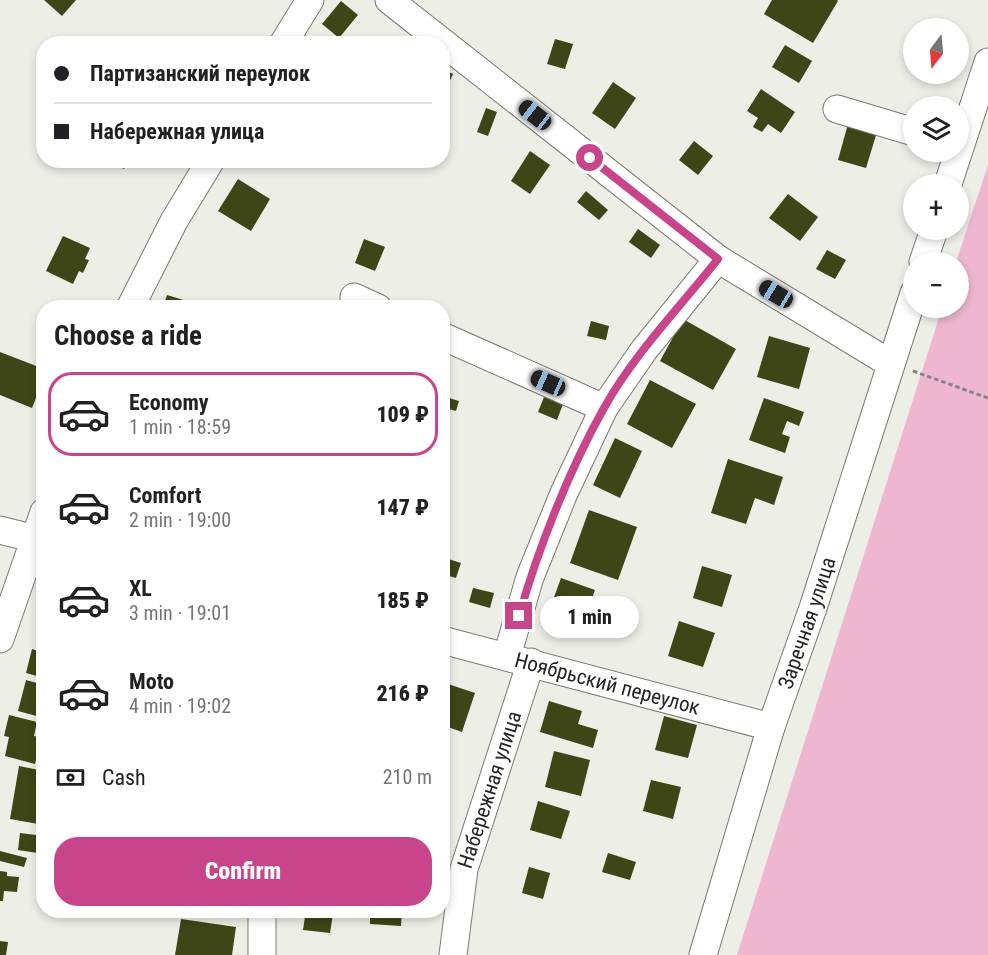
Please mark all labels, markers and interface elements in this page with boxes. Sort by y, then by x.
north arrow [903,18,969,84]
map controls [903,18,969,318]
text: Партизанский переулок [90,61,310,86]
button: layers [903,96,969,162]
car [515,97,555,133]
text: Набережная улица [90,119,264,144]
route start [576,144,603,171]
button: + [903,174,969,240]
button: − [903,252,969,318]
car [756,277,796,311]
text: Choose a ride [54,320,202,352]
car [528,367,568,399]
icon: car [57,387,111,441]
text: Economy [129,390,209,415]
text: 109 ₽ [376,402,429,427]
text: 1 min · 18:59 [129,415,231,439]
icon: car [57,480,111,534]
text: Comfort [129,483,202,508]
text: 147 ₽ [376,495,429,520]
text: 2 min · 19:00 [129,508,231,532]
street label: Заречная улица [773,554,841,692]
icon: car [57,573,111,627]
text: XL [129,576,152,601]
text: 185 ₽ [376,588,429,613]
callout: 1 min [540,595,639,637]
text: 3 min · 19:01 [129,601,231,625]
route end [505,602,532,629]
text: 1 min [567,605,612,629]
street label: Ноябрьский переулок [512,648,702,720]
icon: car [57,666,111,720]
text: Moto [129,669,174,694]
text: 216 ₽ [376,681,429,706]
text: 4 min · 19:02 [129,694,231,718]
street label: Набережная улица [453,708,526,871]
icon: cash [54,761,87,794]
text: Cash [102,765,146,790]
text: 210 m [383,765,432,789]
button: Confirm [54,837,432,906]

